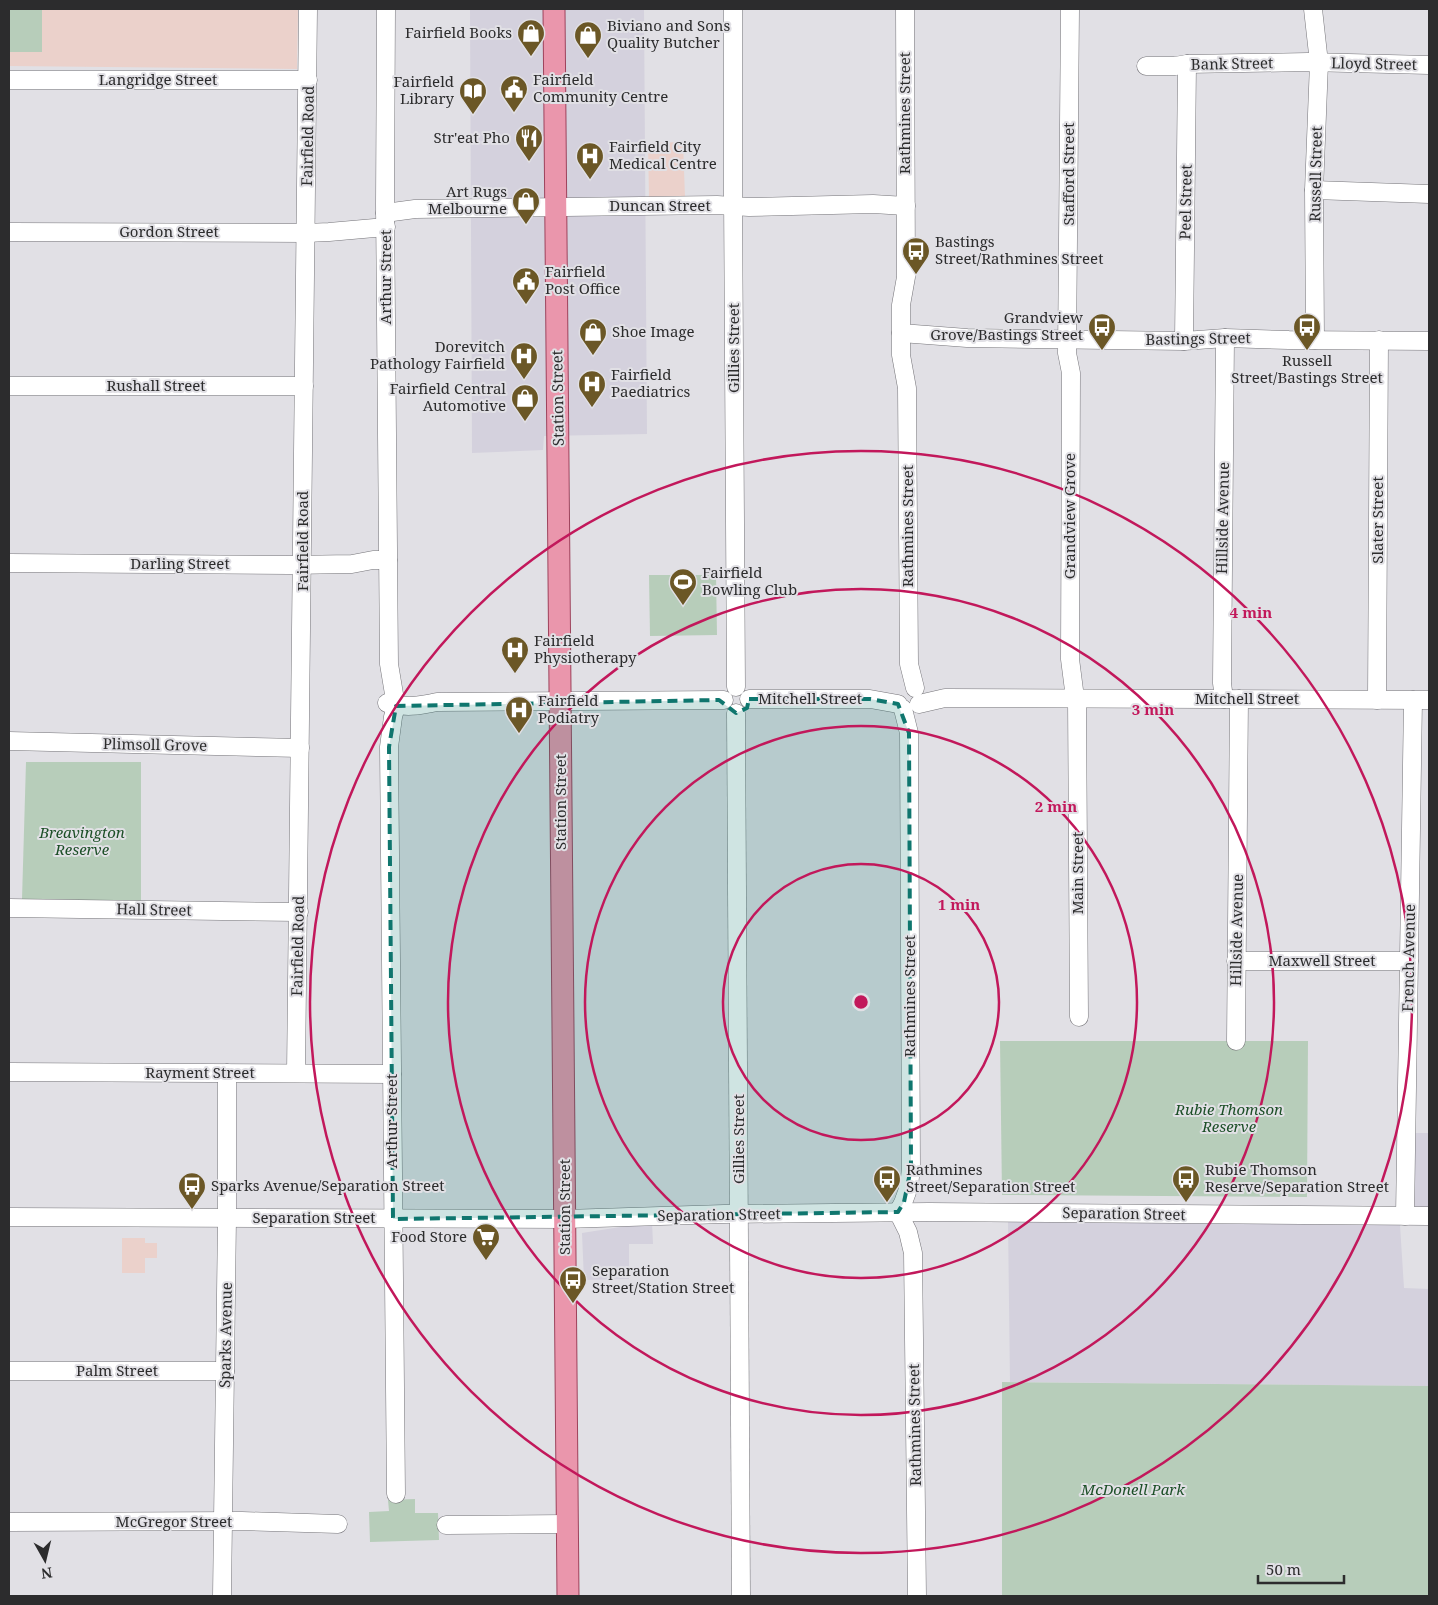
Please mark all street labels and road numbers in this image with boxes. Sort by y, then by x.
street label: Rathmines Street [894,52,914,174]
street label: Bank Street [1191,52,1273,74]
street label: Lloyd Street [1331,52,1417,74]
street label: Langridge Street [99,69,217,89]
street label: Fairfield Road [296,86,318,186]
street label: Stafford Street [1058,122,1078,226]
street label: Russell Street [1304,126,1326,222]
street label: Peel Street [1174,164,1196,240]
street label: Duncan Street [609,195,711,215]
street label: Gordon Street [119,221,219,241]
street label: Arthur Street [375,230,395,324]
street label: Gillies Street [723,303,743,393]
street label: Bastings Street [1145,327,1251,349]
street label: Station Street [546,350,568,446]
street label: Rushall Street [106,375,206,395]
street label: Grandview Grove [1059,453,1079,579]
street label: Hillside Avenue [1211,462,1233,574]
street label: Rathmines Street [897,465,917,587]
street label: Slater Street [1367,476,1387,564]
street label: Fairfield Road [292,491,312,591]
street label: Darling Street [130,553,230,573]
street label: Mitchell Street [758,688,862,708]
street label: Mitchell Street [1195,688,1299,708]
street label: Plimsoll Grove [103,733,207,755]
street label: Station Street [550,754,570,850]
street label: Main Street [1067,832,1087,914]
street label: Hillside Avenue [1225,874,1247,986]
street label: Fairfield Road [286,896,308,996]
street label: Hall Street [116,898,192,920]
street label: French Avenue [1397,904,1419,1012]
street label: Rathmines Street [899,935,919,1057]
street label: Maxwell Street [1268,950,1376,970]
street label: Rayment Street [145,1062,255,1082]
street label: Arthur Street [381,1074,401,1168]
street label: Gillies Street [728,1094,748,1184]
street label: Station Street [554,1159,574,1255]
street label: Separation Street [1062,1202,1186,1224]
street label: Separation Street [657,1203,781,1225]
street label: Separation Street [252,1207,376,1227]
street label: Sparks Avenue [214,1282,236,1388]
street label: Palm Street [76,1360,158,1380]
street label: Rathmines Street [903,1364,925,1486]
street label: McGregor Street [116,1511,232,1531]

